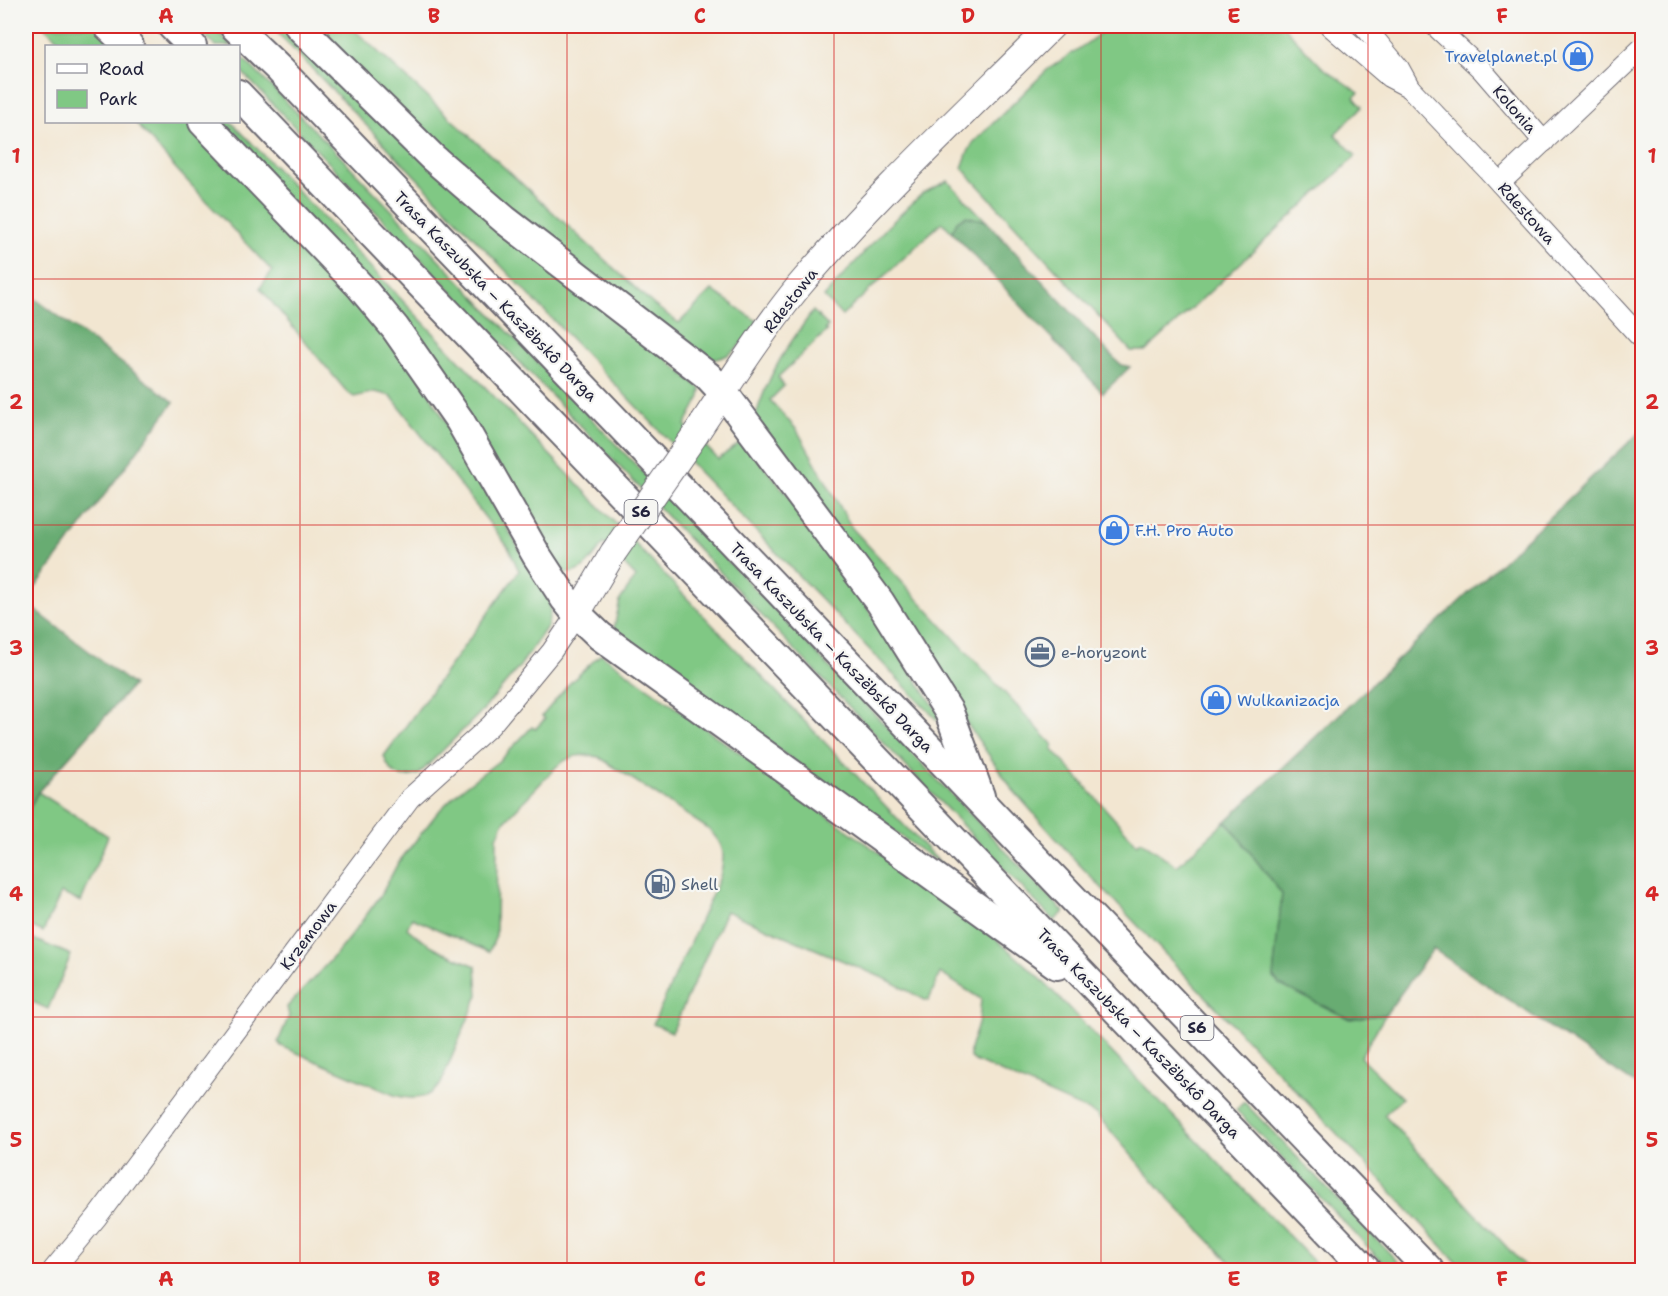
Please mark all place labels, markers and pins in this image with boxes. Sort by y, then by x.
shop icon: Travelplanet.pl [1562,40,1594,72]
place label: Travelplanet.pl [1445,46,1557,67]
shop icon: F.H. Pro Auto [1098,514,1130,546]
place label: F.H. Pro Auto [1135,520,1234,541]
office icon: e-horyzont [1024,636,1056,668]
place label: e-horyzont [1061,642,1147,663]
shop icon: Wulkanizacja [1200,684,1232,716]
place label: Wulkanizacja [1237,690,1340,711]
fuel station icon: Shell [644,868,676,900]
place label: Shell [681,874,718,895]

